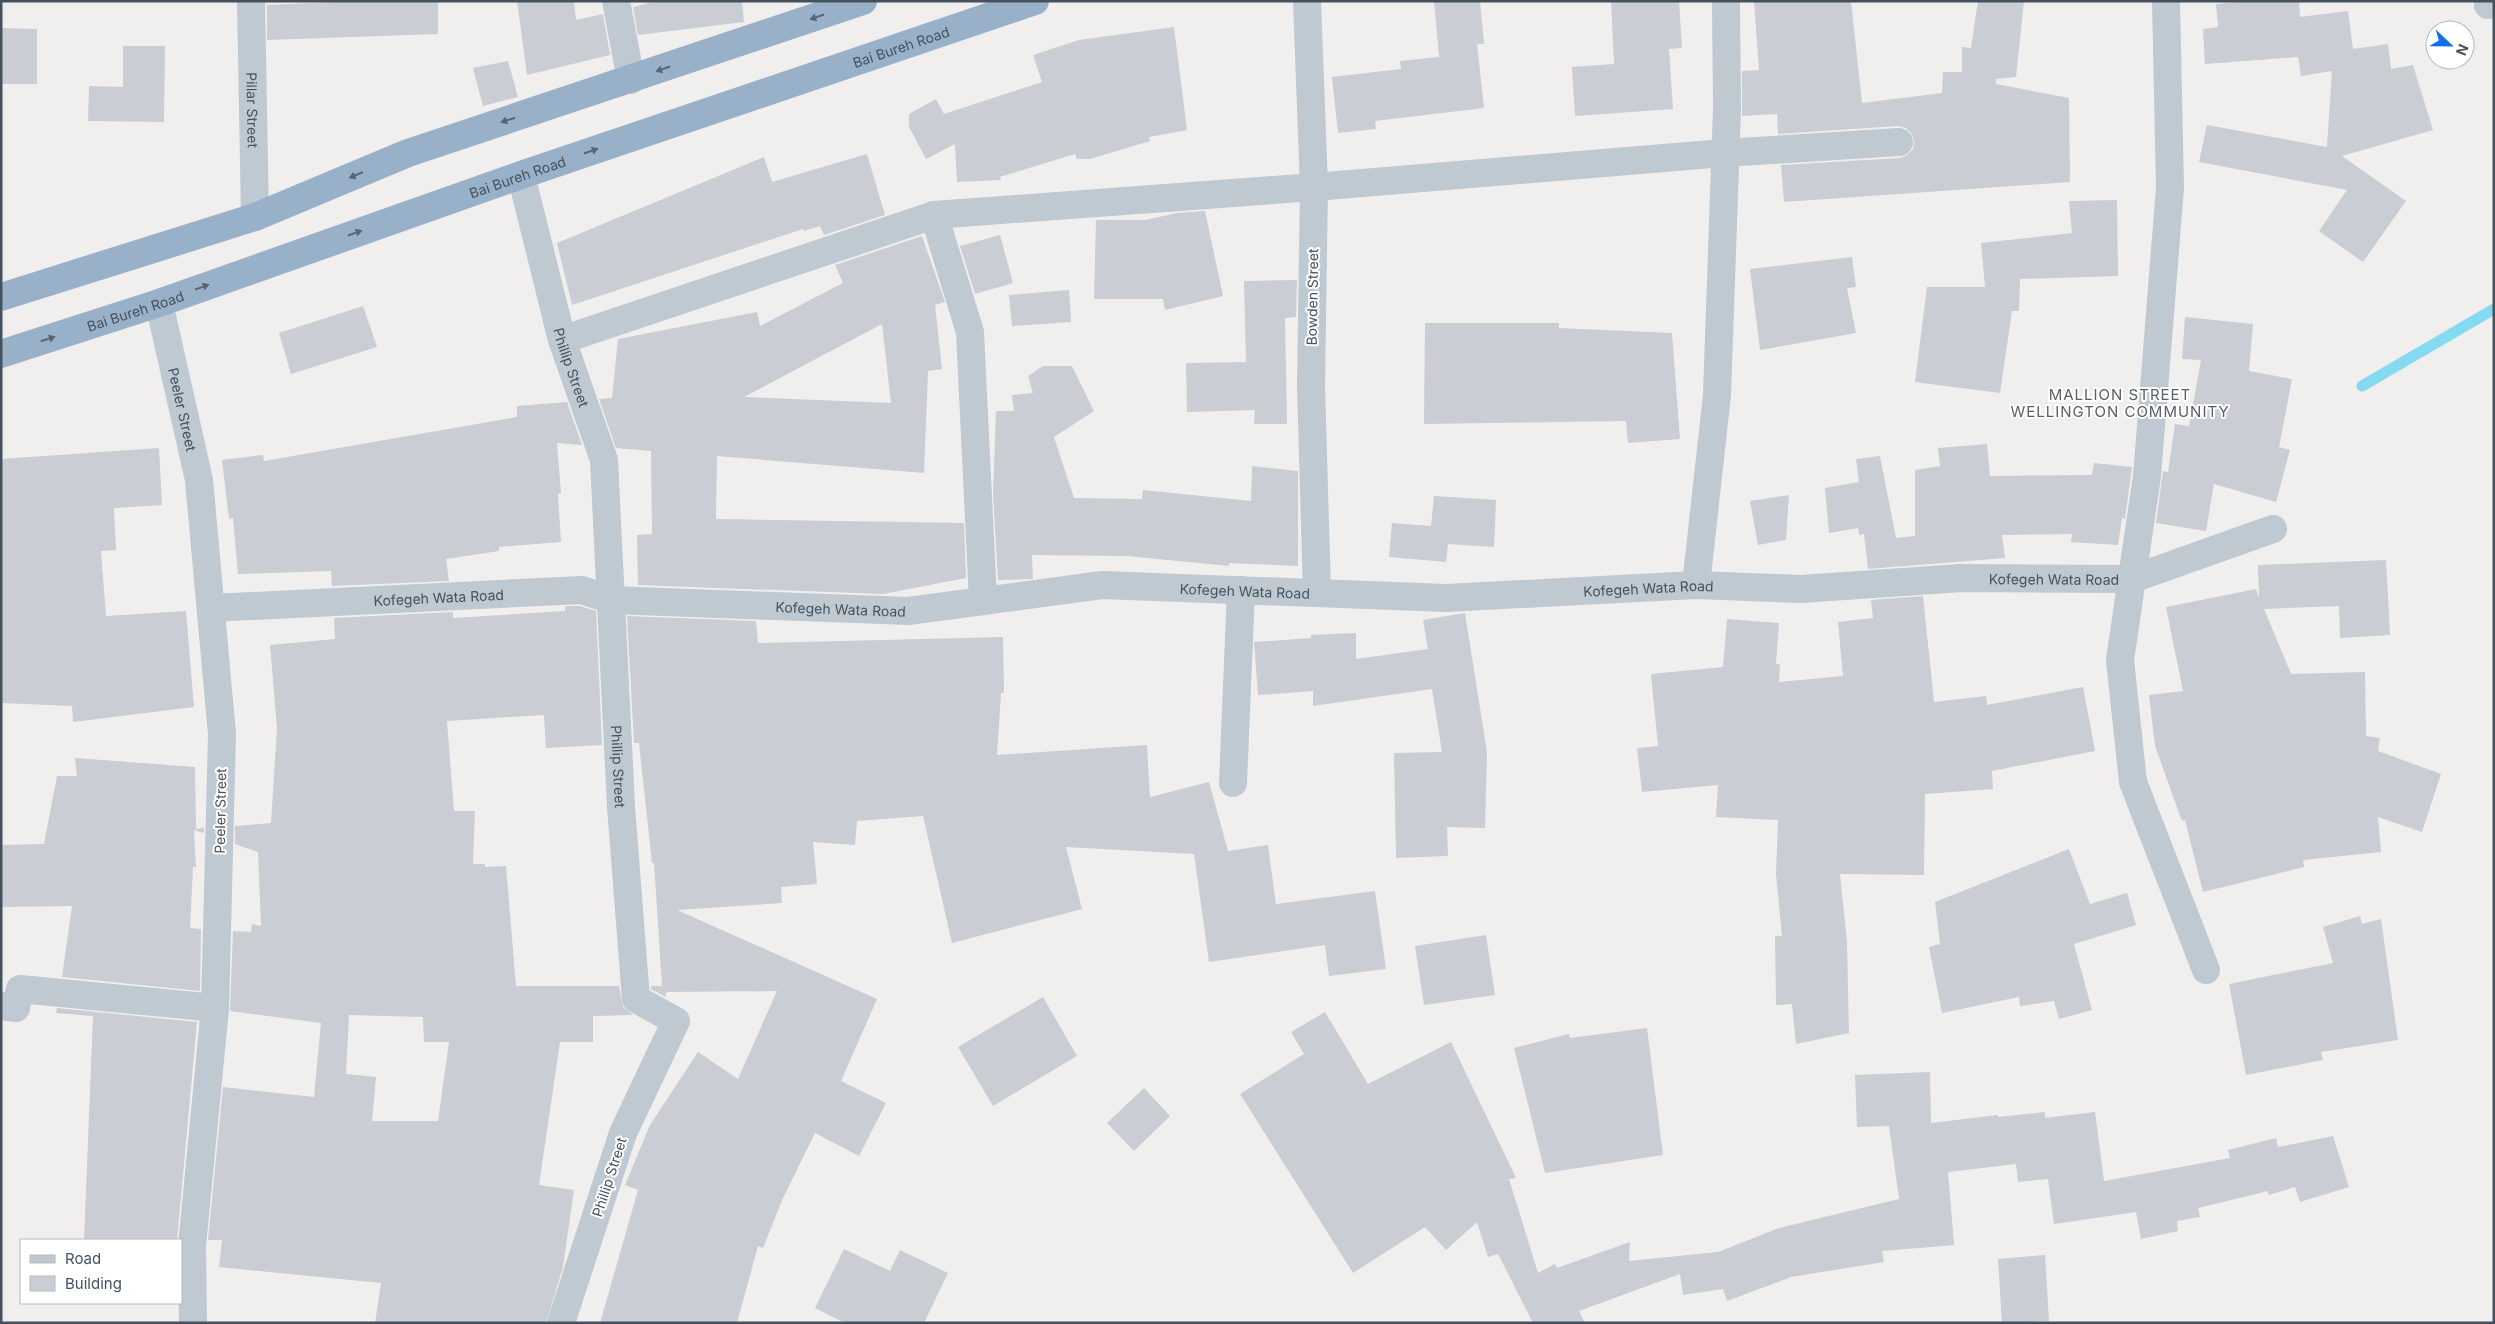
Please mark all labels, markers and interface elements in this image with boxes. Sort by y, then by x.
one-way arrow [809,14,824,21]
north arrow [2425,20,2475,70]
street label: Bai Bureh Road [850,22,951,71]
text: N [2453,42,2472,58]
one-way arrow [655,66,670,73]
street label: Pillar Street [244,72,262,148]
one-way arrow [501,117,516,125]
one-way arrow [584,147,599,155]
street label: Bai Bureh Road [467,152,568,201]
one-way arrow [349,172,363,180]
one-way arrow [348,229,363,237]
street label: Bowden Street [1303,248,1321,346]
one-way arrow [195,283,210,291]
street label: Bai Bureh Road [84,286,186,334]
street label: Phillip Street [551,326,593,410]
one-way arrow [40,334,55,342]
street label: Peeler Street [165,366,201,453]
district label: MALLION STREET WELLINGTON COMMUNITY [2010,385,2230,421]
street label: Kofegeh Wata Road [1989,570,2119,587]
street label: Kofegeh Wata Road [1583,576,1714,599]
street label: Kofegeh Wata Road [1179,579,1310,601]
street label: Kofegeh Wata Road [373,585,504,609]
street label: Kofegeh Wata Road [775,598,906,619]
street label: Phillip Street [608,725,630,809]
street label: Peeler Street [211,768,229,854]
street label: Phillip Street [588,1135,630,1219]
legend [20,1239,182,1304]
text: Road [65,1249,101,1268]
text: Building [65,1274,122,1293]

